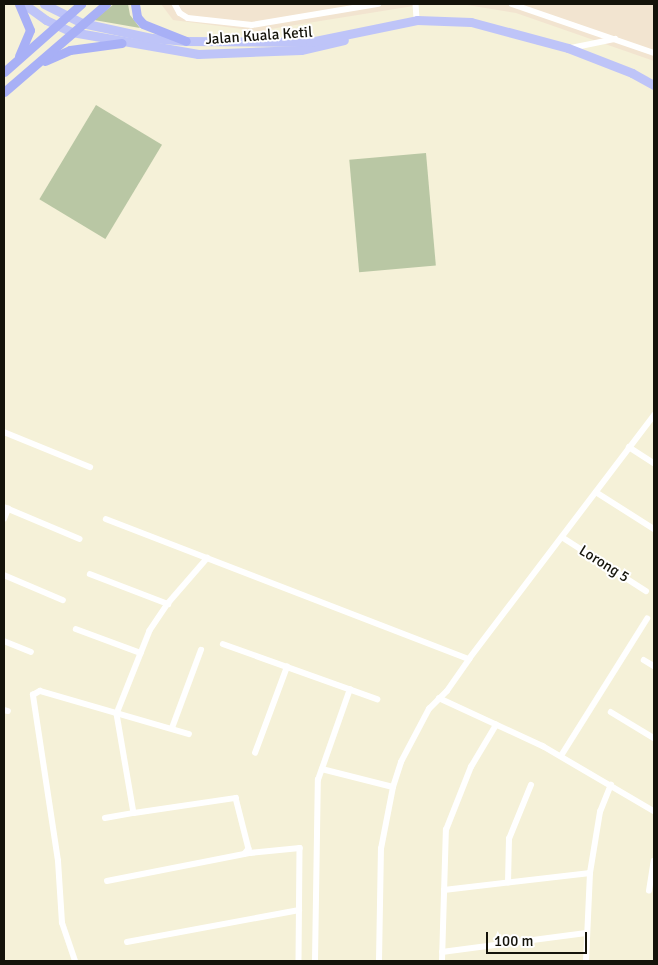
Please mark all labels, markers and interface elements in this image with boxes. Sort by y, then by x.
street label: Jalan Kuala Ketil [205,23,313,49]
street label: Lorong 5 [576,542,632,586]
scale bar [488,922,589,954]
text: 100 m [494,932,534,950]

